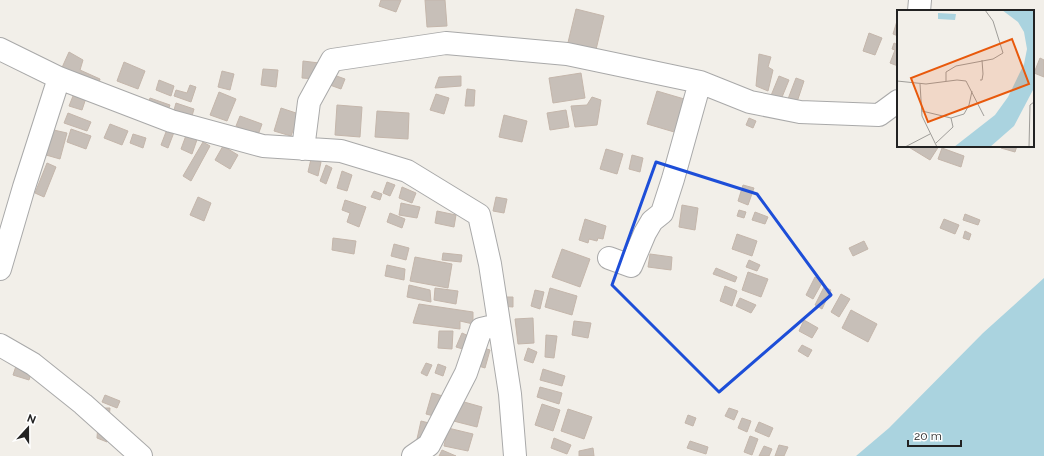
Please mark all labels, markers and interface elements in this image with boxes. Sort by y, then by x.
inset map [897,10,1034,147]
north arrow [8,408,48,448]
text: N [25,412,38,427]
scale bar [908,422,961,448]
text: 20 m [914,429,942,443]

